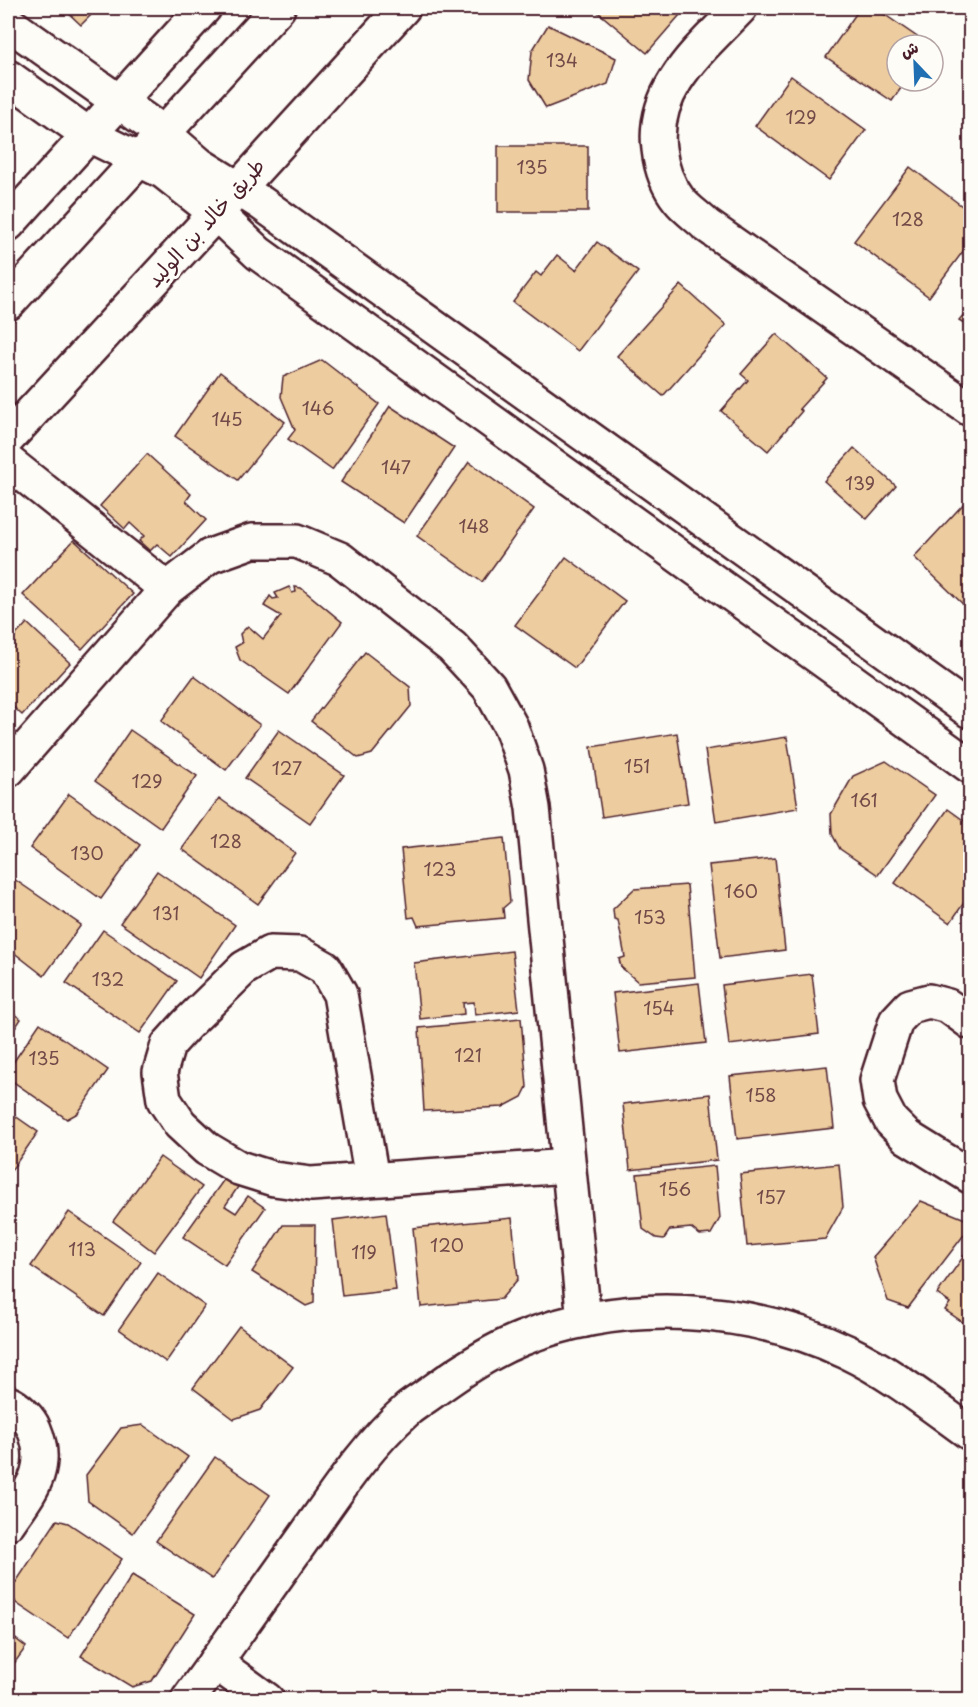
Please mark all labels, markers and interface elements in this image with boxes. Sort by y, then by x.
north arrow [885,33,945,93]
text: ش [896,34,922,63]
house number: 134 [546,46,578,73]
house number: 129 [785,103,817,130]
street label: طريق خالد بن الوليد [138,150,271,293]
house number: 135 [516,153,548,180]
house number: 128 [892,205,924,232]
house number: 146 [302,394,334,421]
house number: 145 [211,405,243,432]
house number: 147 [381,453,411,480]
house number: 139 [845,469,875,496]
house number: 148 [458,512,490,539]
house number: 151 [624,752,650,779]
house number: 127 [272,754,302,781]
house number: 129 [131,767,163,794]
house number: 161 [851,786,877,813]
house number: 128 [210,827,242,854]
house number: 130 [70,839,104,866]
house number: 123 [424,855,456,882]
house number: 160 [724,877,758,904]
house number: 131 [153,899,179,926]
house number: 153 [634,903,666,930]
house number: 132 [92,965,124,992]
house number: 154 [643,994,675,1021]
house number: 121 [454,1041,482,1068]
house number: 135 [28,1044,60,1071]
house number: 158 [746,1081,776,1108]
house number: 156 [659,1175,691,1202]
house number: 157 [756,1183,786,1210]
house number: 120 [430,1231,464,1258]
house number: 113 [68,1235,96,1262]
house number: 119 [351,1238,377,1265]

